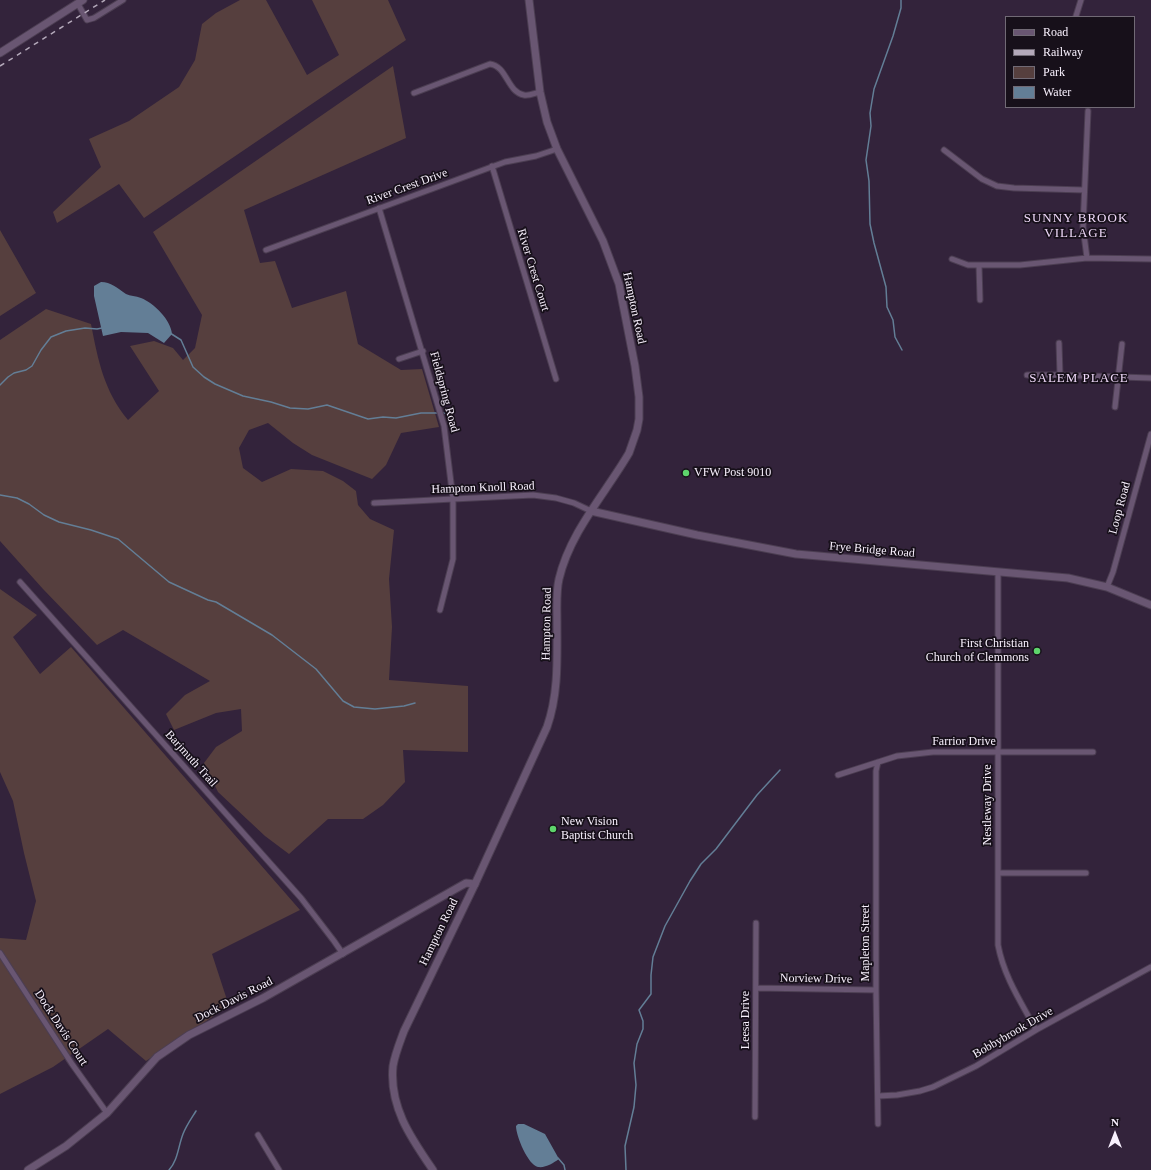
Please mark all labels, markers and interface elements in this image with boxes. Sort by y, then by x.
legend [1005,16,1135,108]
text: Road [1043,25,1068,39]
text: Railway [1043,45,1083,59]
text: Park [1043,65,1065,79]
text: Water [1043,85,1071,99]
street label: River Crest Drive [364,166,450,208]
district label: SUNNY BROOK VILLAGE [1024,211,1128,242]
street label: River Crest Court [514,227,552,313]
street label: Hampton Road [619,271,649,345]
street label: Fieldspring Road [426,350,462,434]
district label: SALEM PLACE [1029,371,1129,387]
place label: VFW Post 9010 [694,466,771,480]
marker: VFW Post 9010 [681,468,691,478]
street label: Hampton Knoll Road [431,479,535,497]
street label: Loop Road [1106,480,1134,536]
street label: Frye Bridge Road [829,539,915,561]
street label: Hampton Road [539,587,555,661]
place label: First Christian Church of Clemmons [926,637,1029,665]
marker: First Christian Church of Clemmons [1032,646,1042,656]
street label: Barjmuth Trail [162,728,220,790]
street label: Farrior Drive [932,735,996,749]
street label: Nestleway Drive [981,765,995,845]
place label: New Vision Baptist Church [561,815,633,843]
marker: New Vision Baptist Church [548,824,558,834]
street label: Hampton Road [417,896,461,968]
street label: Mapleton Street [859,905,873,981]
street label: Norview Drive [780,971,852,987]
street label: Dock Davis Road [193,974,275,1026]
street label: Dock Davis Court [31,987,91,1069]
street label: Leesa Drive [739,991,753,1049]
street label: Bobbybrook Drive [970,1004,1056,1062]
north arrow [1095,1114,1135,1154]
text: N [1111,1116,1119,1128]

